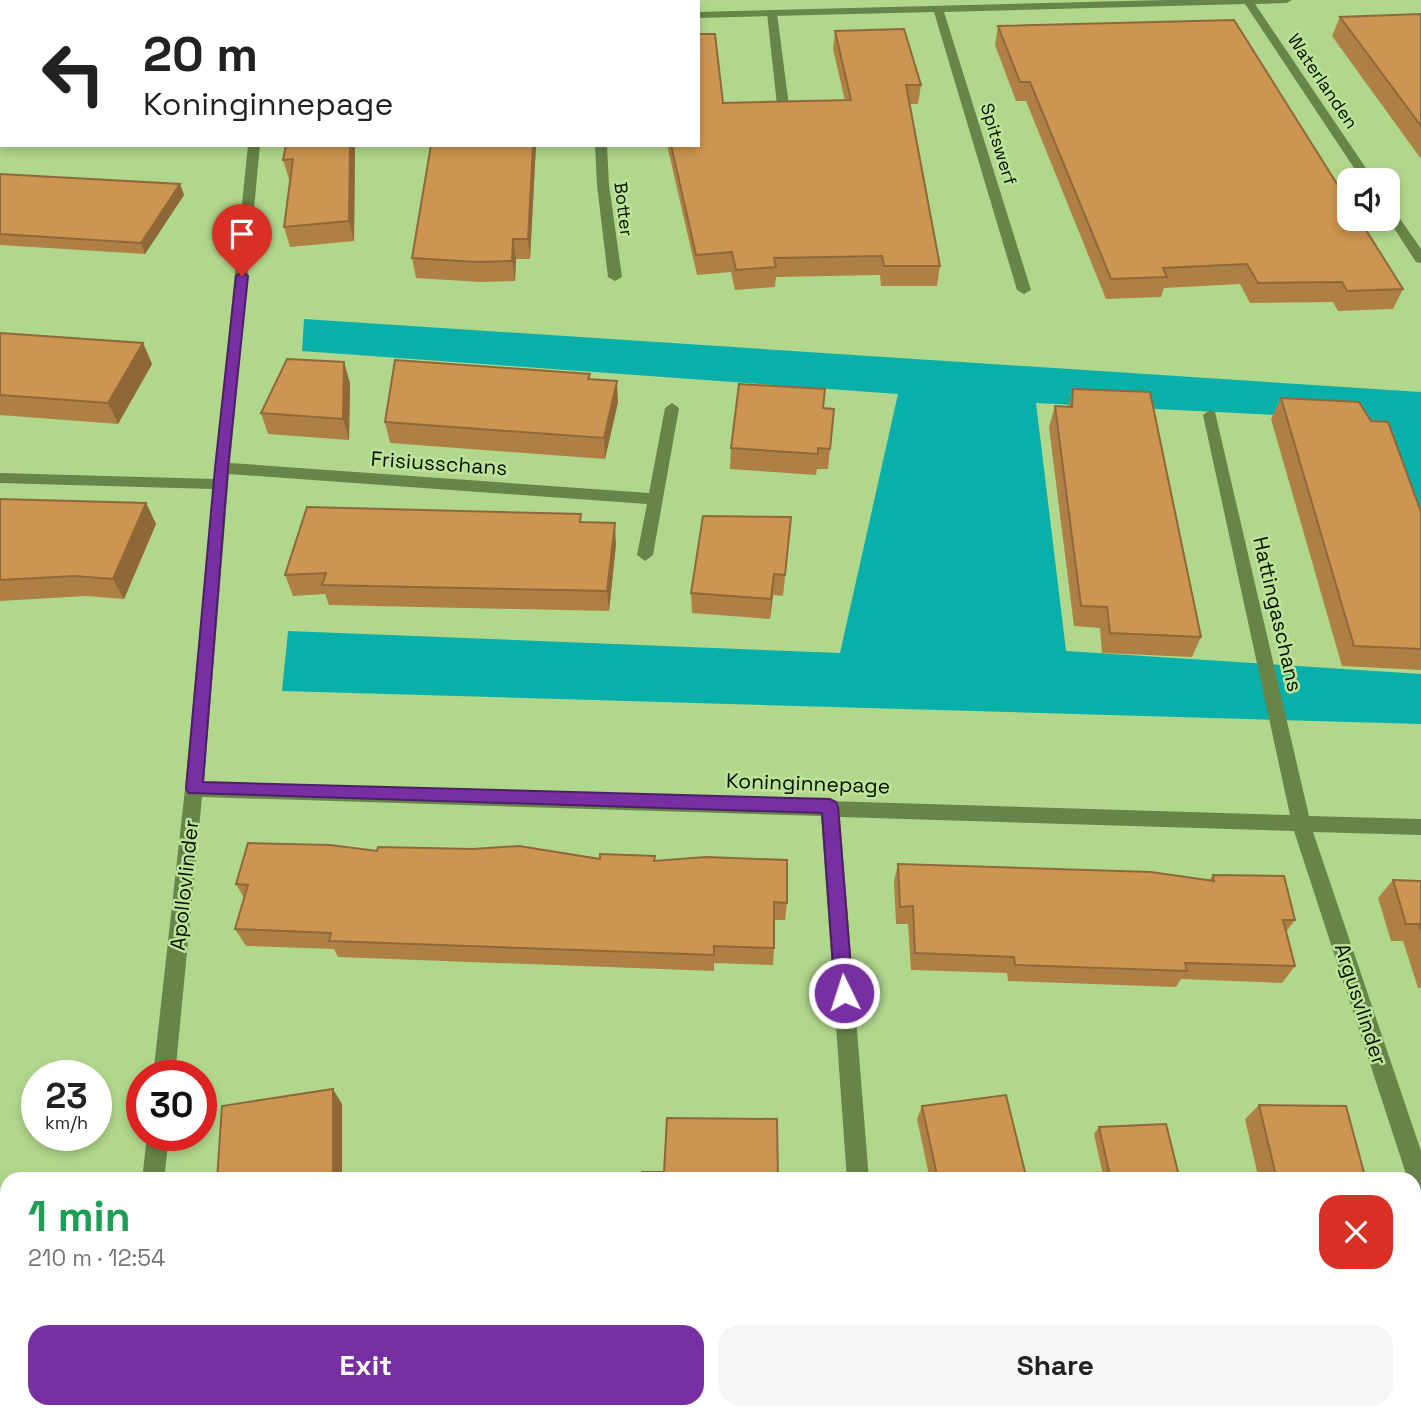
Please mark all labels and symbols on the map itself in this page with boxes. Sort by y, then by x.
street label: Waterlanden [1283,29,1363,133]
street label: Spitswerf [976,100,1022,188]
street label: Botter [609,181,639,238]
pin [212,204,272,276]
street label: Frisiusschans [370,445,508,481]
street label: Hattingaschans [1247,534,1309,694]
street label: Koninginnepage [725,767,891,799]
street label: Apollovlinder [164,818,204,952]
street label: Argusvlinder [1329,940,1393,1068]
position arrow [807,956,881,1030]
speed limit sign: 30 [126,1060,217,1151]

